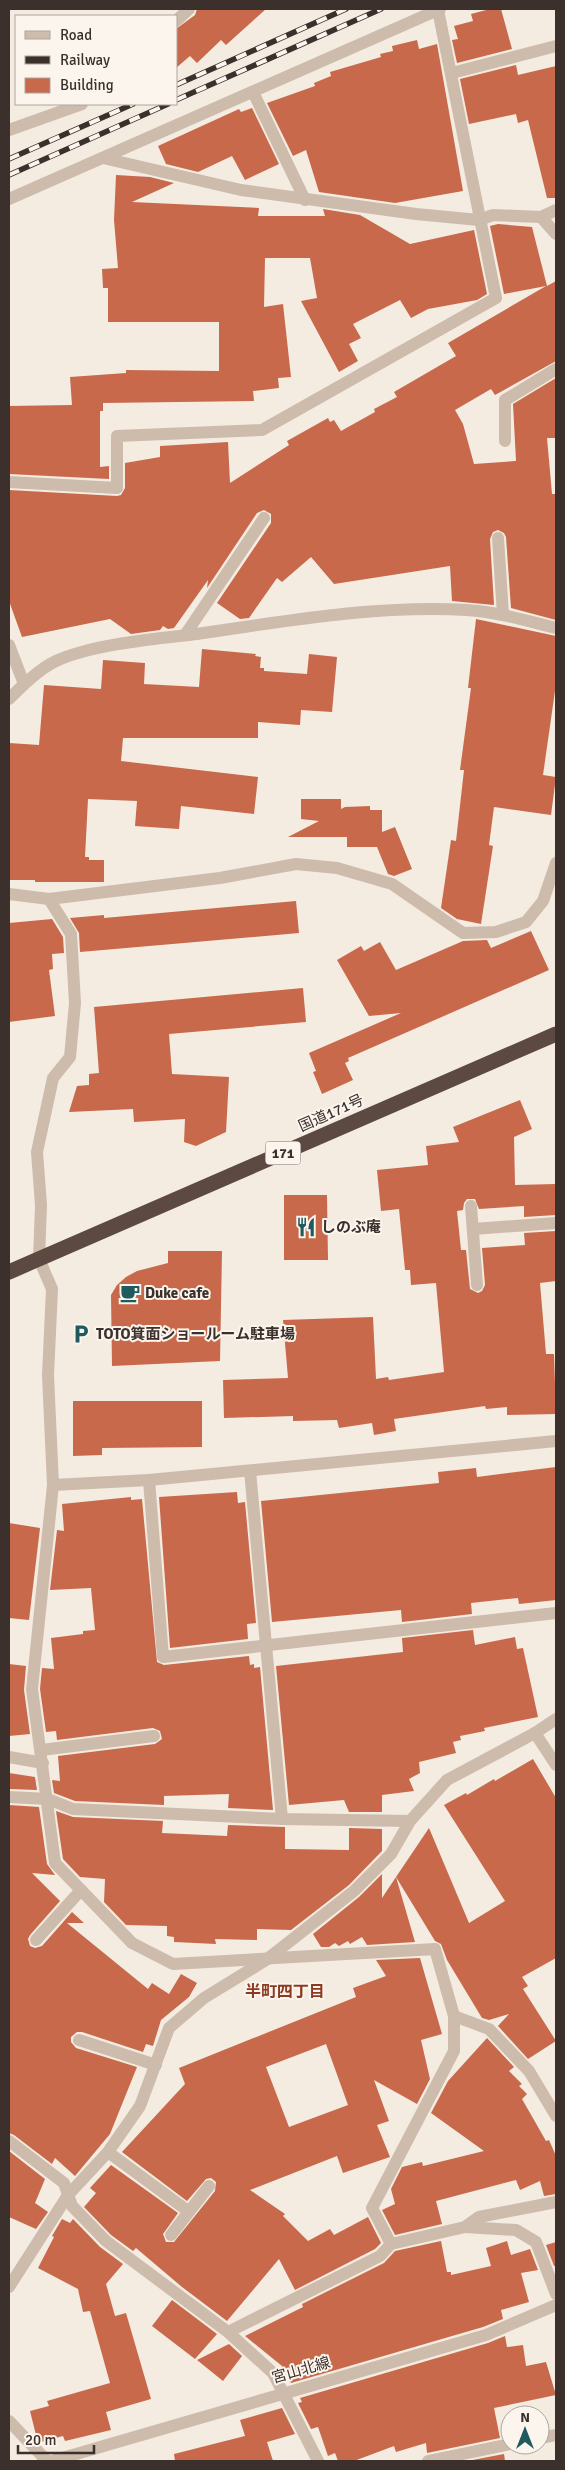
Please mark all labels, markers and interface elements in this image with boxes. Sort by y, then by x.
legend [15,15,178,105]
text: Road [60,26,92,44]
text: Railway [60,51,110,69]
text: Building [60,76,114,94]
street label: 国道171号 [296,1091,366,1135]
road number: 171 [266,1142,300,1164]
restaurant icon: しのぶ庵 [295,1216,317,1238]
place label: しのぶ庵 [321,1218,381,1236]
cafe icon: Duke cafe [119,1282,141,1304]
place label: Duke cafe [145,1284,209,1302]
parking icon: TOTO箕面ショールーム駐車場 [70,1323,92,1345]
place label: TOTO箕面ショールーム駐車場 [96,1325,295,1343]
district label: 半町四丁目 [245,1982,325,2002]
street label: 宮山北線 [270,2353,332,2387]
north arrow [500,2405,550,2455]
text: N [520,2409,530,2426]
scale bar [18,2422,94,2454]
text: 20 m [25,2431,56,2449]

